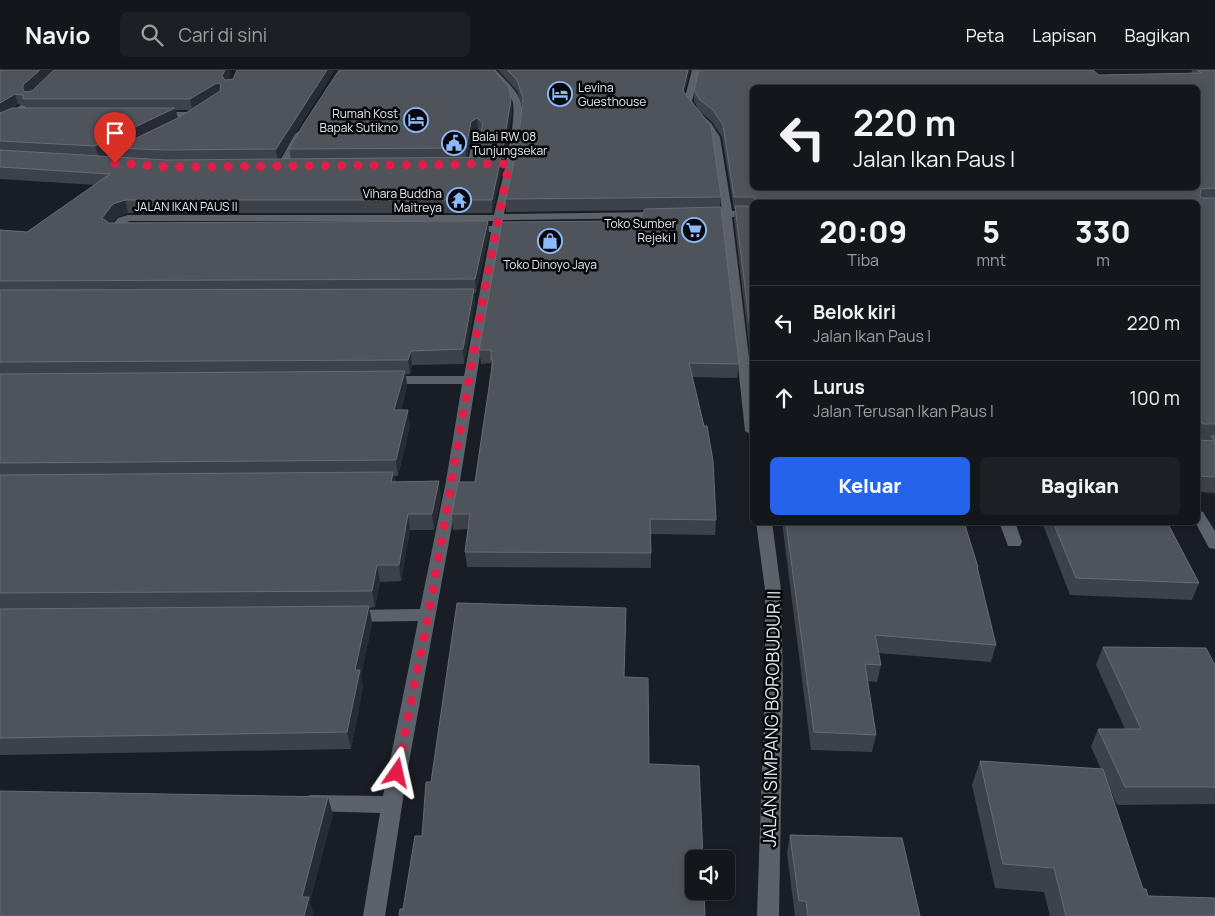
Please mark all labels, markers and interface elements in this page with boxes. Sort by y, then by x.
search box [120,12,470,57]
text: Navio [25,18,90,51]
icon: search [138,21,166,49]
text: Cari di sini [178,22,267,48]
text: Peta [966,23,1004,47]
text: Lapisan [1032,23,1096,47]
text: Bagikan [1124,23,1190,47]
place label: Levina Guesthouse [578,79,646,110]
hotel icon: Levina Guesthouse [547,81,573,107]
text: 220 m [853,99,956,147]
place label: Rumah Kost Bapak Sutikno [320,105,398,136]
icon: left [770,105,835,170]
hotel icon: Rumah Kost Bapak Sutikno [403,107,429,133]
pin [94,112,136,163]
icon: arrive [101,119,129,147]
place label: Balai RW 08 Tunjungsekar [472,128,548,159]
public building icon: Balai RW 08 Tunjungsekar [441,130,467,156]
text: Jalan Ikan Paus I [853,144,1015,174]
place label: Vihara Buddha Maitreya [363,185,442,216]
temple icon: Vihara Buddha Maitreya [446,187,472,213]
street label: JALAN IKAN PAUS II [135,198,237,215]
text: 20:09 [819,211,907,252]
text: 5 [982,211,1000,252]
text: 330 [1075,211,1131,252]
place label: Toko Sumber Rejeki I [604,215,677,246]
supermarket icon: Toko Sumber Rejeki I [681,217,707,243]
shop icon: Toko Dinoyo Jaya [537,228,563,254]
text: Tiba [847,249,879,271]
text: mnt [976,249,1006,271]
text: m [1096,249,1110,271]
place label: Toko Dinoyo Jaya [503,256,597,273]
text: Belok kiri [813,299,896,325]
icon: left [770,309,798,337]
text: 220 m [1127,310,1180,336]
text: Jalan Ikan Paus I [813,325,931,347]
text: Lurus [813,374,865,400]
icon: ahead [770,384,798,412]
text: 100 m [1129,385,1180,411]
text: Jalan Terusan Ikan Paus I [813,400,994,422]
button: Keluar [770,457,970,515]
button: Bagikan [980,457,1180,515]
street label: JALAN SIMPANG BOROBUDUR II [757,591,785,847]
position arrow [370,746,422,798]
map controls [685,850,735,900]
button: sound [685,850,735,900]

